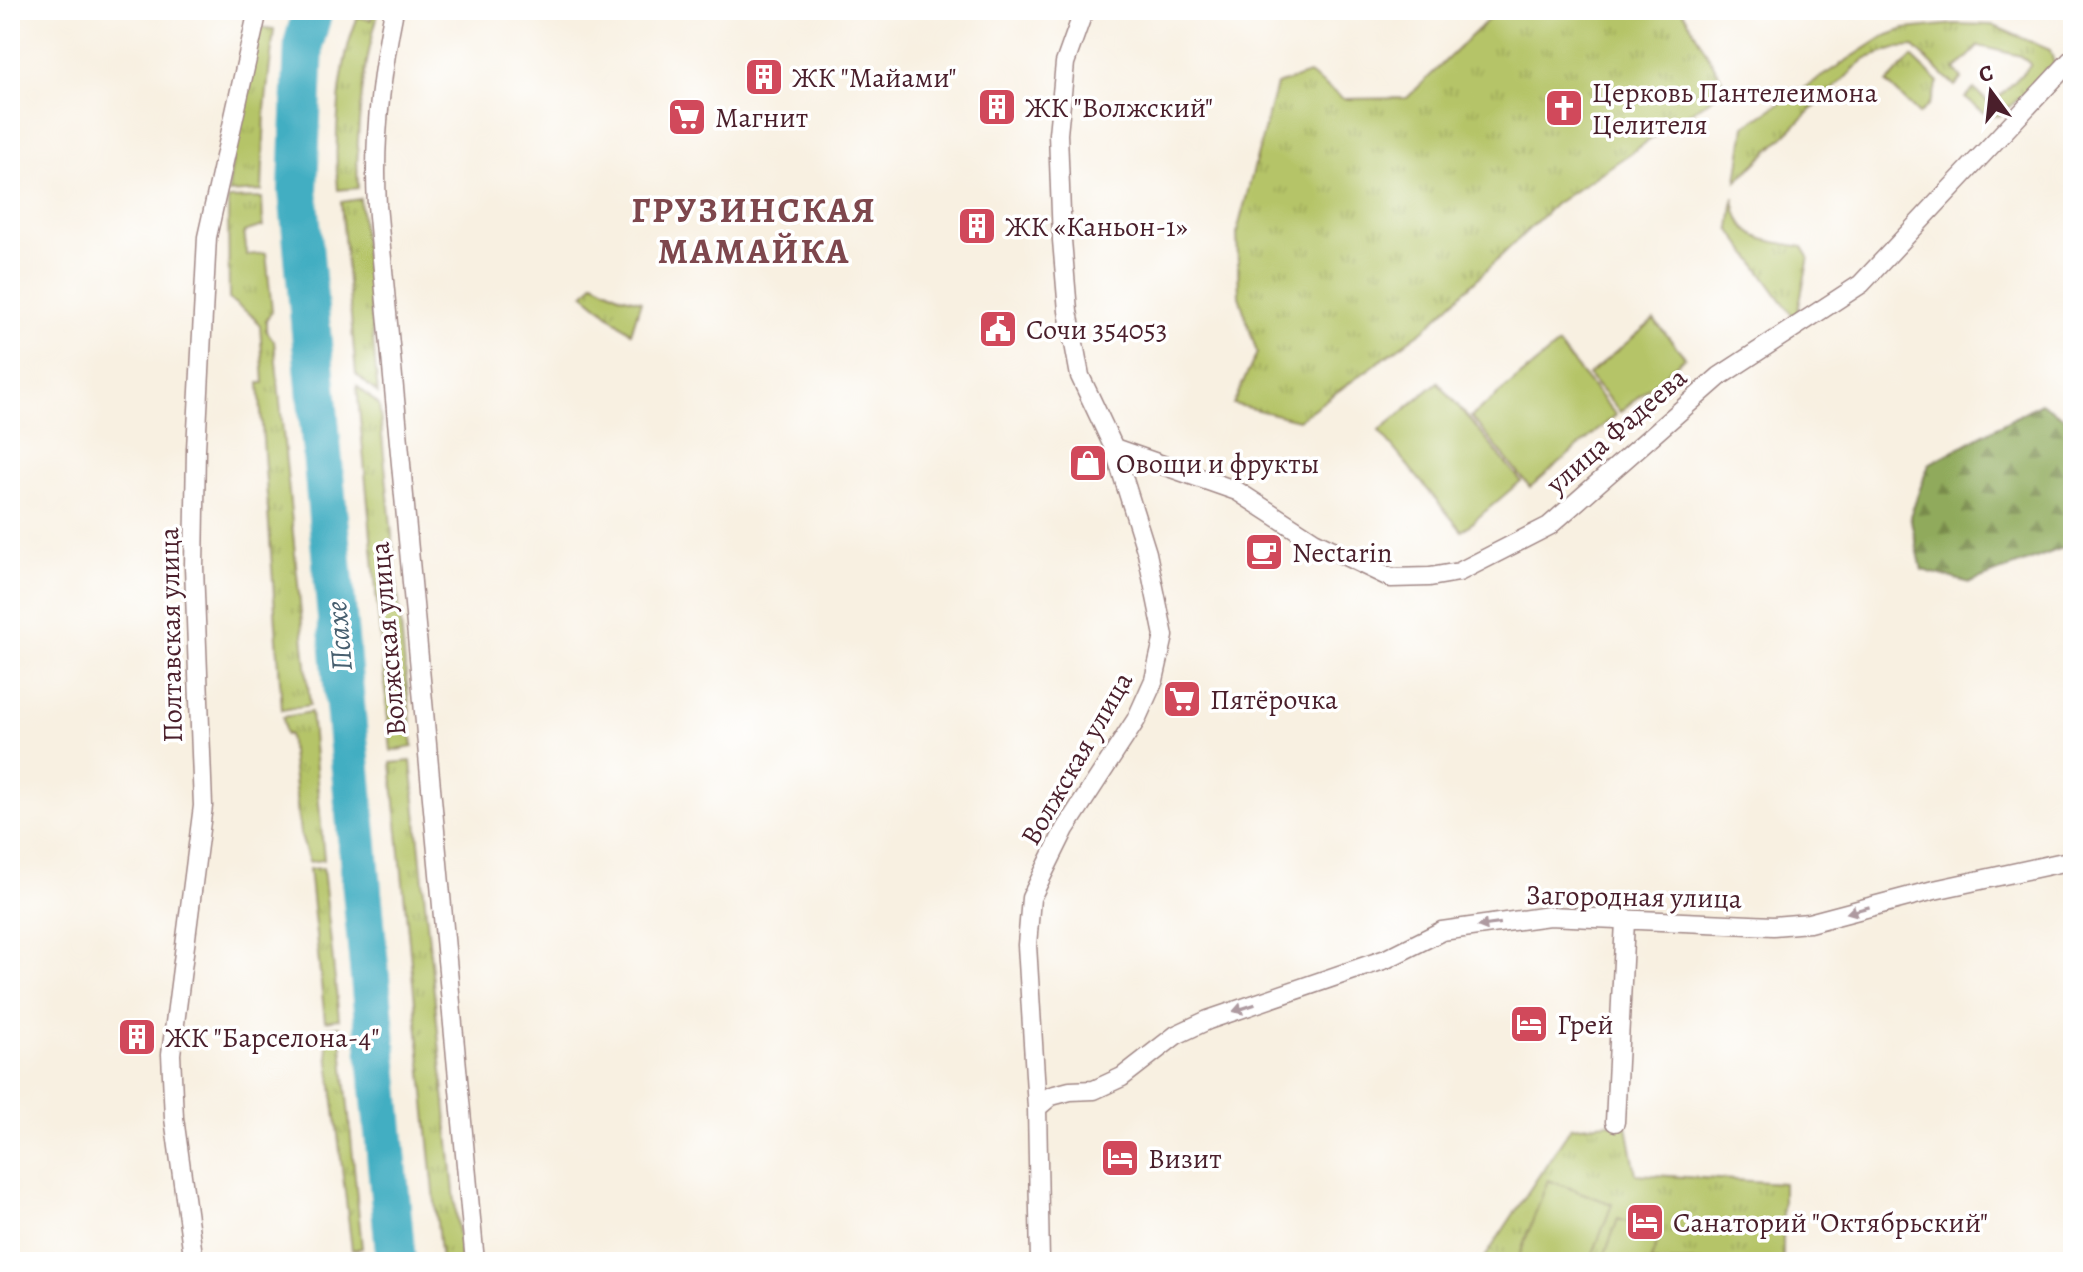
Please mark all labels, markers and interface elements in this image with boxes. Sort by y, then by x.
north arrow [1951,52,2031,132]
building icon: ЖК "Майами" [743,56,785,98]
text: С [1976,57,1997,90]
place label: ЖК "Майами" [792,59,957,97]
place label: Церковь Пантелеимона Целителя [1592,74,1878,144]
building icon: ЖК "Волжский" [976,86,1018,128]
church icon: Церковь Пантелеимона Целителя [1543,87,1585,129]
place label: ЖК "Волжский" [1025,89,1213,127]
supermarket icon: Магнит [666,96,708,138]
place label: Магнит [715,99,808,137]
district label: ГРУЗИНСКАЯ МАМАЙКА [631,185,877,275]
building icon: ЖК «Каньон-1» [956,205,998,247]
place label: ЖК «Каньон-1» [1005,208,1188,246]
public building icon: Сочи 354053 [977,308,1019,350]
place label: Сочи 354053 [1026,311,1168,349]
street label: улица Фадеева [1537,359,1695,503]
shop icon: Овощи и фрукты [1067,442,1109,484]
place label: Овощи и фрукты [1116,445,1319,483]
street label: Полтавская улица [150,527,192,743]
cafe icon: Nectarin [1243,531,1285,573]
place label: Nectarin [1292,534,1392,572]
street label: Волжская улица [361,540,415,737]
water label: Псахе [316,599,362,673]
street label: Волжская улица [1012,665,1142,852]
supermarket icon: Пятёрочка [1161,678,1203,720]
place label: Пятёрочка [1210,681,1338,719]
street label: Загородная улица [1526,876,1742,918]
one-way arrow [1846,904,1870,917]
one-way arrow [1476,919,1501,932]
one-way arrow [1232,1002,1256,1015]
hotel icon: Грей [1508,1003,1550,1045]
place label: Грей [1557,1006,1614,1044]
building icon: ЖК "Барселона-4" [116,1016,158,1058]
place label: ЖК "Барселона-4" [165,1019,380,1057]
hotel icon: Визит [1099,1137,1141,1179]
place label: Визит [1148,1140,1222,1178]
hotel icon: Санаторий "Октябрьский" [1624,1201,1666,1243]
place label: Санаторий "Октябрьский" [1673,1204,1988,1242]

